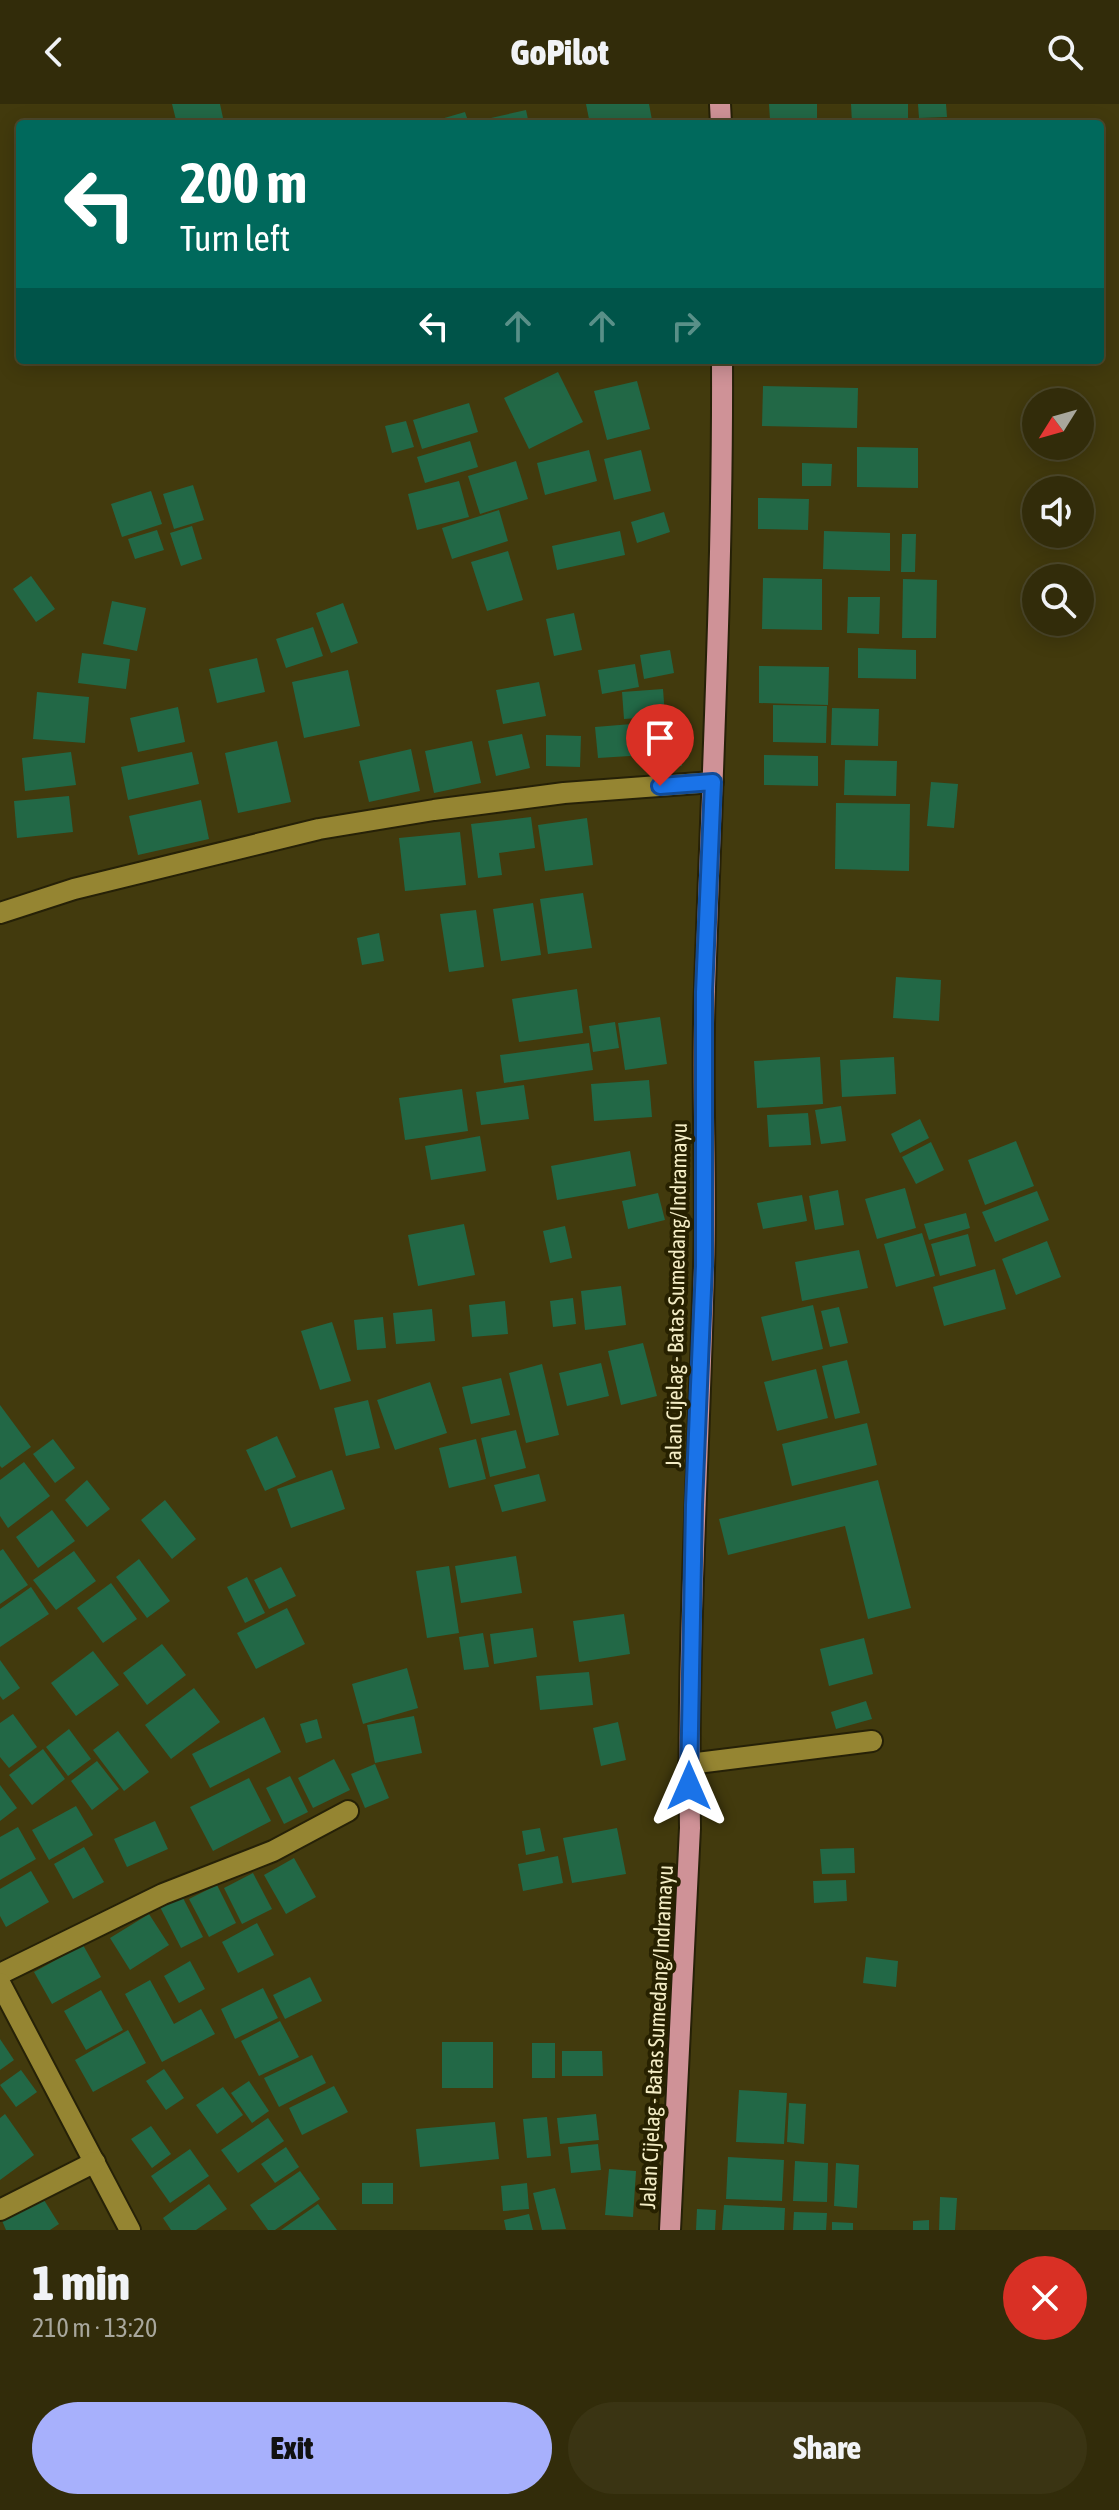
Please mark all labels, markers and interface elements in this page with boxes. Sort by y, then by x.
icon: back [32,30,76,74]
icon: search [1043,30,1087,74]
text: GoPilot [510,31,609,73]
text: 200 m [180,151,307,215]
icon: left [48,152,152,256]
text: Turn left [180,217,290,259]
icon: left [412,304,456,348]
icon: ahead [496,304,540,348]
icon: ahead [580,304,624,348]
icon: right [664,304,708,348]
north arrow [1022,388,1094,460]
map controls [1022,388,1094,636]
button: sound [1022,476,1094,548]
button: search [1022,564,1094,636]
pin [626,704,694,786]
icon: arrive [638,716,682,760]
street label: Jalan Cijelag - Batas Sumedang/Indramayu [660,1122,692,1468]
position arrow [647,1744,731,1828]
street label: Jalan Cijelag - Batas Sumedang/Indramayu [634,1864,678,2210]
text: 1 min [32,2255,130,2310]
button: close [1003,2256,1087,2340]
text: 210 m · 13:20 [32,2313,157,2343]
button: Exit [32,2402,552,2494]
button: Share [568,2402,1087,2494]

